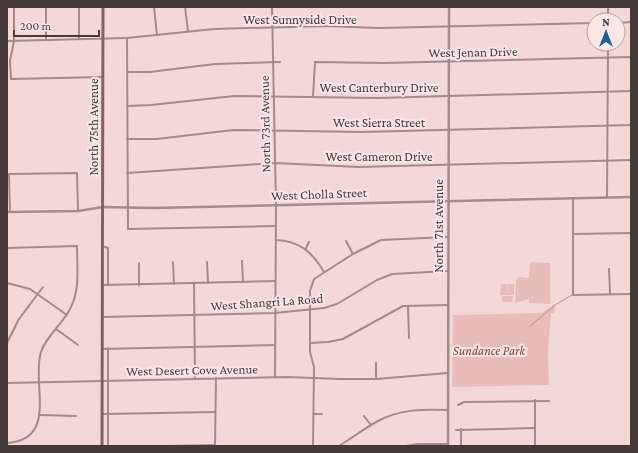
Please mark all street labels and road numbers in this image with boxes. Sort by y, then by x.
street label: West Sunnyside Drive [243,12,357,27]
street label: West Jenan Drive [428,44,518,60]
street label: North 73rd Avenue [257,75,273,173]
street label: North 75th Avenue [86,78,101,176]
street label: West Canterbury Drive [320,80,439,95]
street label: West Sierra Street [333,115,426,130]
street label: West Cameron Drive [325,149,433,164]
street label: North 71st Avenue [431,179,446,273]
street label: West Cholla Street [271,185,368,203]
street label: West Shangri La Road [210,291,324,313]
street label: West Desert Cove Avenue [126,361,258,379]

